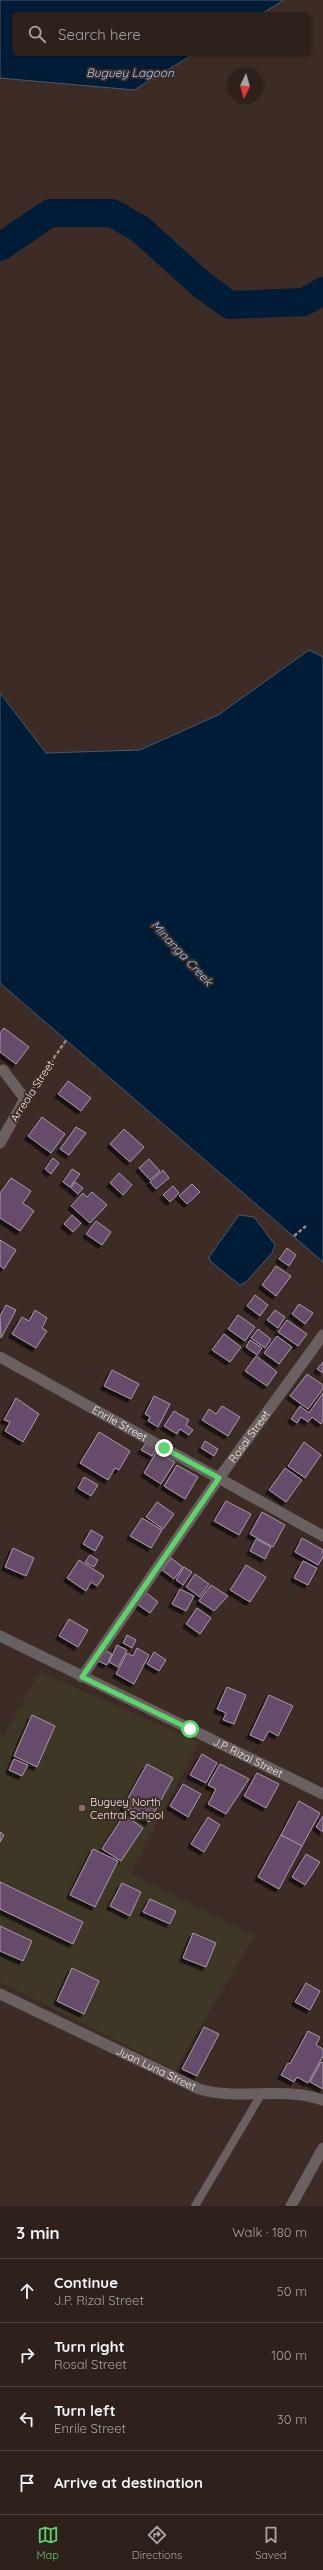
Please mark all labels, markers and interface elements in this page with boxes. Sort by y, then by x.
search box [12,12,311,56]
icon: search [26,23,48,45]
text: Search here [58,25,141,44]
water label: Buguey Lagoon [86,65,175,80]
north arrow [227,68,263,104]
water label: Minanga Creek [148,917,217,990]
street label: Arreola Street [7,1057,57,1124]
street label: Enrile Street [90,1403,150,1444]
street label: Rosal Street [225,1407,273,1465]
route end [155,1439,173,1457]
route start [181,1720,199,1738]
street label: J.P. Rizal Street [211,1734,285,1780]
place label: Buguey North Central School [90,1795,164,1822]
marker: Buguey North Central School [77,1803,87,1813]
street label: Juan Luna Street [114,2044,199,2094]
text: 3 min [16,2222,60,2243]
text: Walk · 180 m [232,2224,307,2240]
text: Continue [54,2273,118,2292]
icon: ahead [16,2280,38,2302]
text: 50 m [277,2283,307,2299]
text: J.P. Rizal Street [54,2292,144,2308]
text: Turn right [54,2337,125,2356]
icon: right [16,2344,38,2366]
text: 100 m [271,2347,307,2363]
text: Rosal Street [54,2356,127,2372]
text: Turn left [54,2401,116,2420]
icon: left [16,2408,38,2430]
text: 30 m [277,2411,307,2427]
text: Enrile Street [54,2420,126,2436]
icon: arrive [16,2472,38,2494]
text: Arrive at destination [54,2473,203,2492]
tab: Map [36,2524,59,2562]
tab: Directions [132,2524,182,2562]
tab: Saved [255,2524,287,2562]

